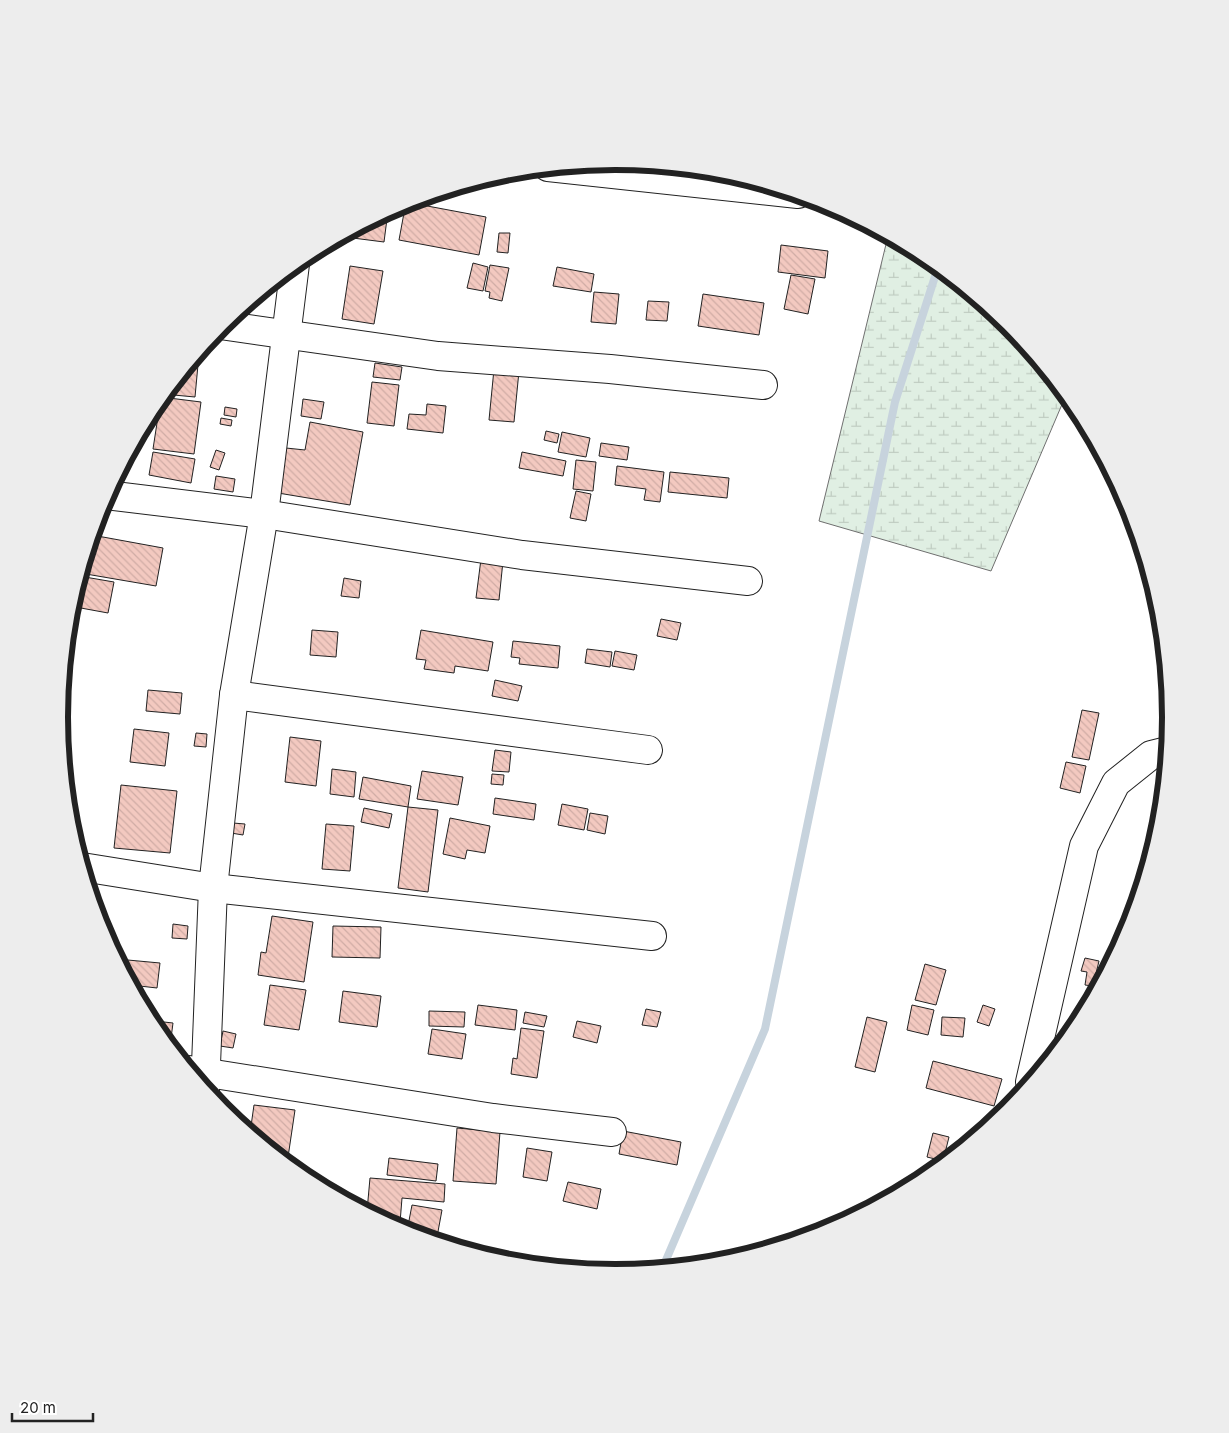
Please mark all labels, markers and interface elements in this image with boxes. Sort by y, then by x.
scale bar [12,1390,94,1422]
text: 20 m [20,1398,56,1417]

